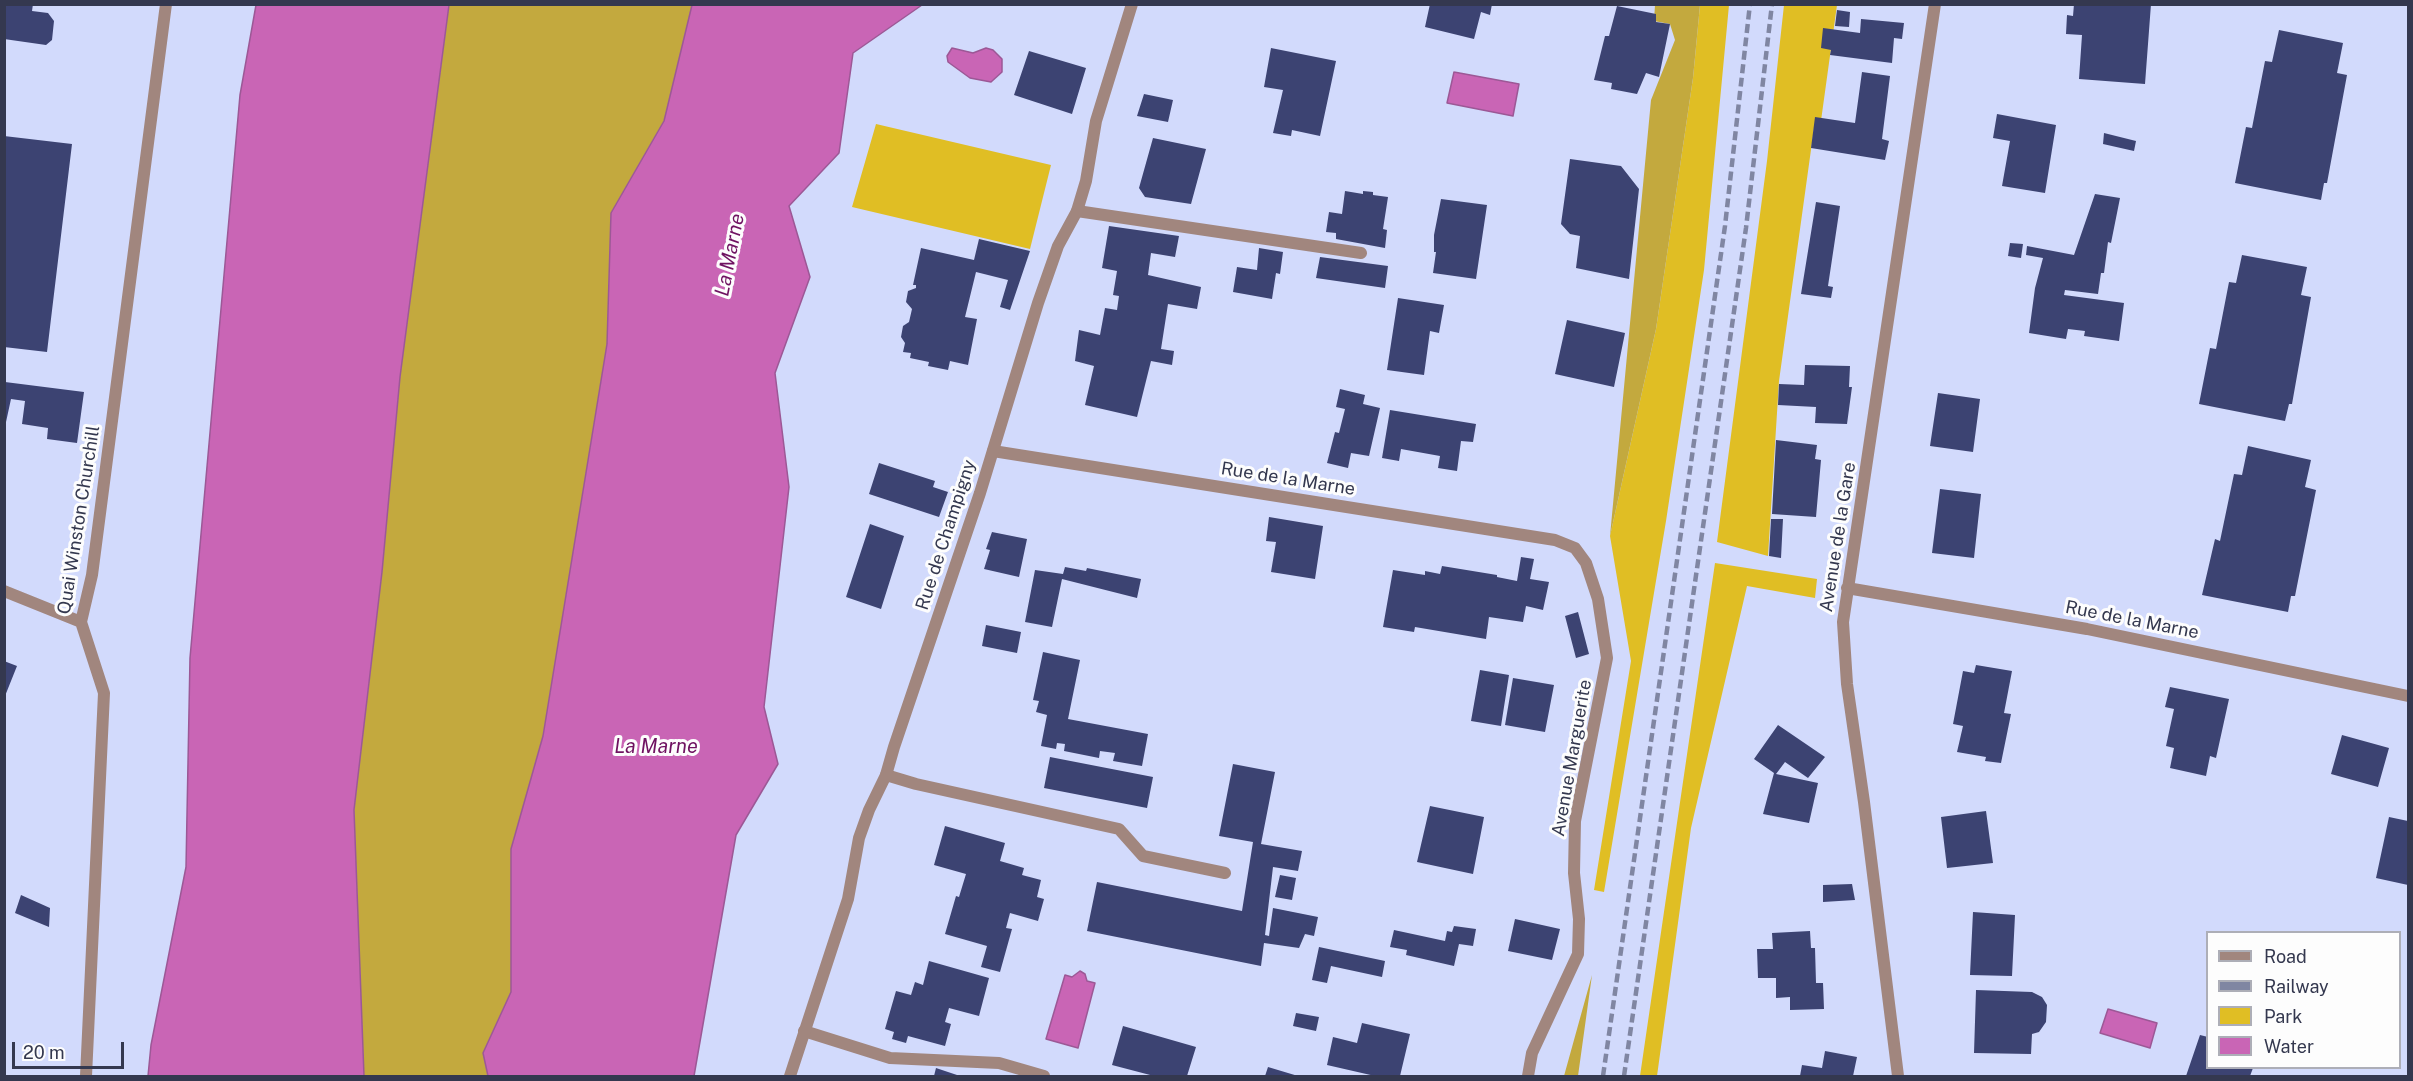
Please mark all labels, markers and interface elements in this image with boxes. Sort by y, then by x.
water label: La Marne [710,212,750,298]
street label: Quai Winston Churchill [53,424,105,616]
street label: Rue de Champigny [912,457,980,613]
street label: Rue de la Marne [1219,458,1357,500]
street label: Avenue de la Gare [1815,461,1861,613]
street label: Rue de la Marne [2063,596,2201,644]
street label: Avenue Marguerite [1548,678,1596,838]
water label: La Marne [614,735,698,759]
legend [2206,931,2401,1069]
text: Road [2264,946,2307,967]
text: Railway [2264,976,2329,997]
text: Park [2264,1006,2302,1027]
scale bar [15,1030,128,1068]
text: Water [2264,1036,2314,1057]
text: 20 m [23,1042,65,1063]

